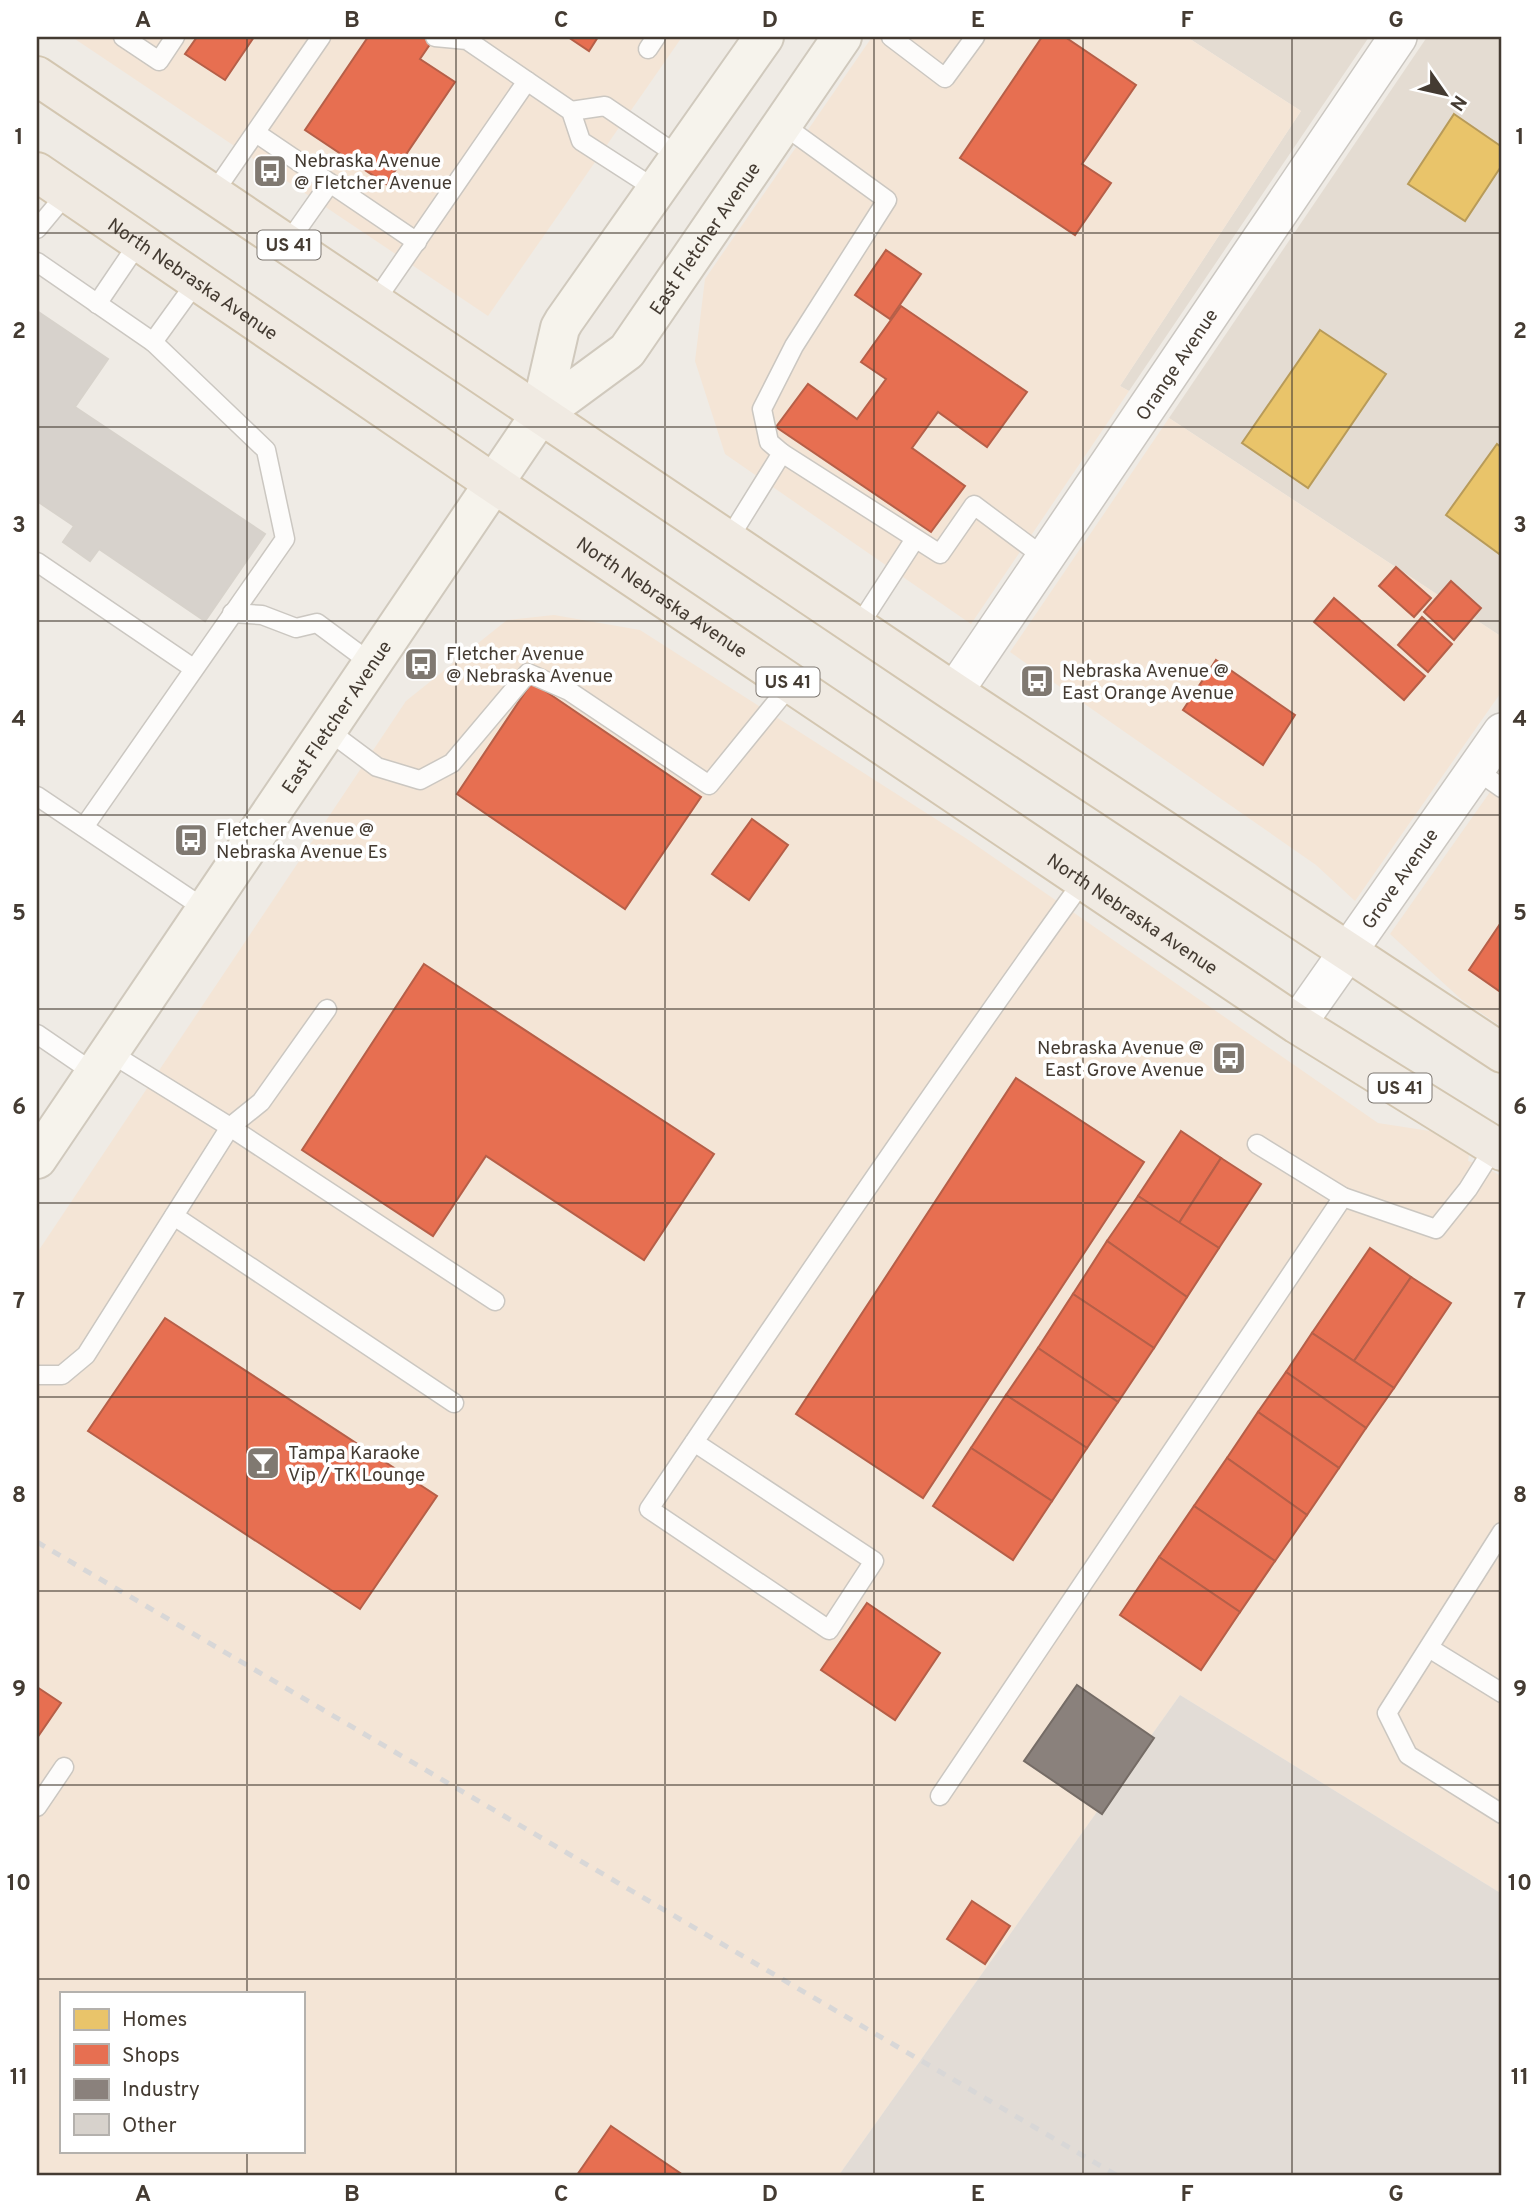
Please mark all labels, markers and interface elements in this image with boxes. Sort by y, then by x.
text: A [135,7,151,36]
text: B [344,7,360,36]
text: C [554,7,568,36]
text: D [762,7,778,36]
text: E [971,7,985,36]
text: F [1180,7,1194,36]
text: G [1388,7,1404,36]
north arrow [1410,60,1480,130]
text: N [1444,90,1471,115]
text: 1 [14,124,24,153]
text: 1 [1515,124,1525,153]
place label: Nebraska Avenue @ Fletcher Avenue [294,150,452,196]
bus stop icon: Nebraska Avenue @ Fletcher Avenue [251,152,289,190]
street label: East Fletcher Avenue [645,158,767,320]
street label: North Nebraska Avenue [102,214,282,347]
road number: US 41 [258,230,320,260]
street label: Orange Avenue [1131,305,1224,426]
text: 2 [12,318,26,347]
text: 2 [1513,318,1527,347]
text: 3 [12,512,26,541]
text: 3 [1513,512,1527,541]
street label: North Nebraska Avenue [571,533,751,665]
street label: East Fletcher Avenue [277,636,398,799]
place label: Fletcher Avenue @ Nebraska Avenue [446,643,613,689]
bus stop icon: Fletcher Avenue @ Nebraska Avenue [402,645,440,683]
place label: Nebraska Avenue @ East Orange Avenue [1062,660,1234,706]
bus stop icon: Nebraska Avenue @ East Orange Avenue [1018,662,1056,700]
road number: US 41 [756,668,820,696]
text: 4 [12,706,26,735]
text: 4 [1513,706,1527,735]
place label: Fletcher Avenue @ Nebraska Avenue Es [216,819,387,865]
bus stop icon: Fletcher Avenue @ Nebraska Avenue Es [172,821,210,859]
street label: Grove Avenue [1357,824,1445,935]
street label: North Nebraska Avenue [1042,849,1222,981]
text: 5 [12,900,26,929]
text: 5 [1513,900,1527,929]
place label: Nebraska Avenue @ East Grove Avenue [1037,1037,1204,1083]
bus stop icon: Nebraska Avenue @ East Grove Avenue [1210,1039,1248,1077]
road number: US 41 [1368,1073,1432,1102]
text: 6 [12,1094,26,1123]
text: 6 [1513,1094,1527,1123]
text: 7 [13,1288,25,1317]
text: 7 [1514,1288,1526,1317]
place label: Tampa Karaoke Vip / TK Lounge [288,1442,425,1488]
bar icon: Tampa Karaoke Vip / TK Lounge [244,1444,282,1482]
text: 8 [12,1482,26,1511]
text: 8 [1513,1482,1527,1511]
text: 9 [12,1676,26,1705]
text: 9 [1513,1676,1527,1705]
text: 10 [7,1870,31,1899]
text: 10 [1508,1870,1532,1899]
legend [60,1992,304,2152]
text: Homes [122,2007,187,2034]
text: Shops [122,2043,180,2070]
text: 11 [10,2064,28,2093]
text: 11 [1511,2064,1529,2093]
text: Industry [122,2077,200,2104]
text: Other [122,2113,177,2140]
text: A [135,2181,151,2210]
text: B [344,2181,360,2210]
text: C [554,2181,568,2210]
text: D [762,2181,778,2210]
text: E [971,2181,985,2210]
text: F [1180,2181,1194,2210]
text: G [1388,2181,1404,2210]

